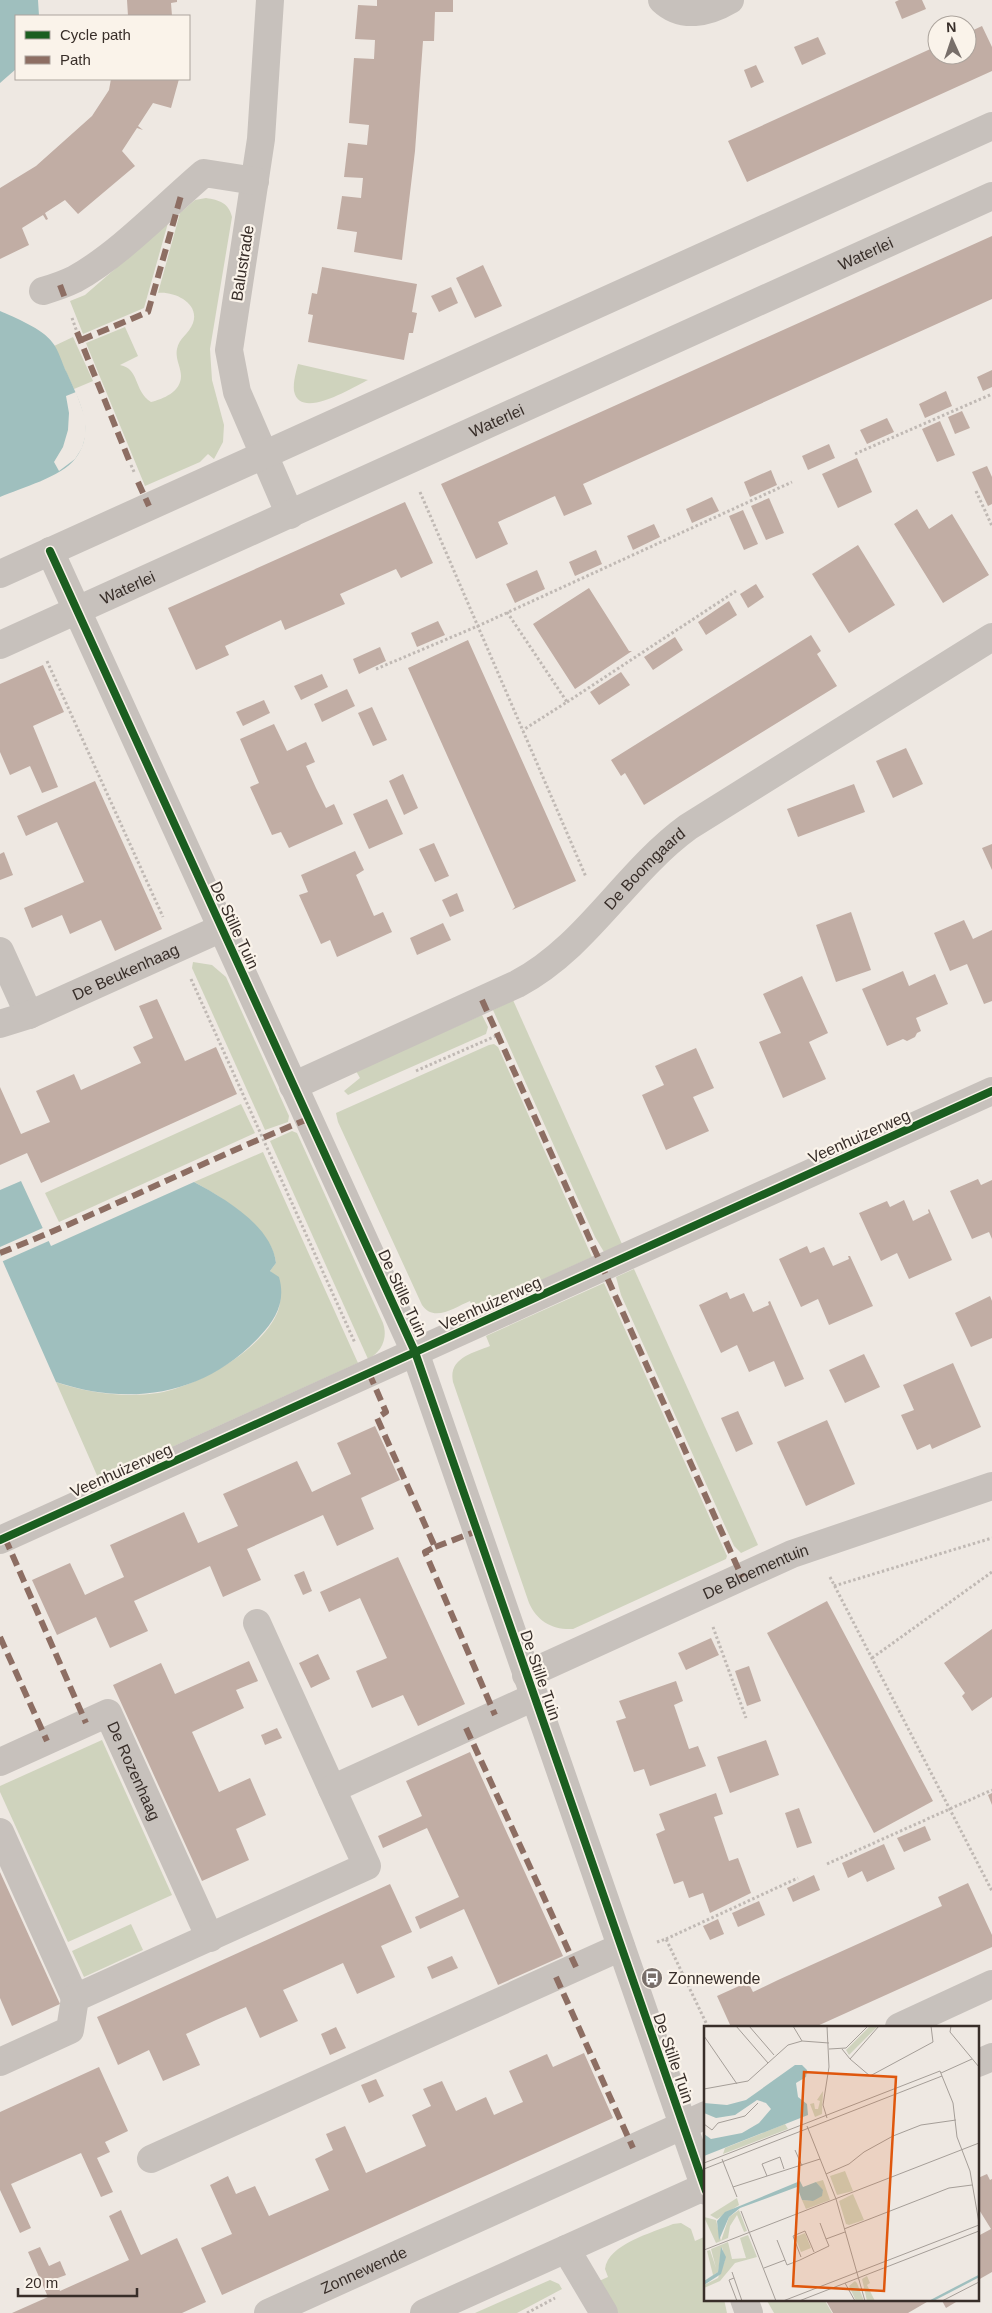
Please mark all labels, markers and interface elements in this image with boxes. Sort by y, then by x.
legend [15,15,190,80]
north arrow [927,15,977,65]
text: N [946,19,957,35]
text: Cycle path [60,26,131,43]
text: Path [60,51,91,68]
street label: Balustrade [228,224,257,302]
street label: Waterlei [836,234,896,273]
street label: Waterlei [467,401,527,440]
street label: Waterlei [98,568,158,607]
street label: De Boomgaard [601,825,688,913]
street label: De Stille Tuin [207,879,262,972]
street label: De Beukenhaag [70,941,181,1003]
street label: Veenhuizerweg [806,1106,913,1166]
street label: De Stille Tuin [375,1247,430,1340]
street label: Veenhuizerweg [437,1273,544,1333]
street label: Veenhuizerweg [68,1440,175,1500]
street label: De Bloementuin [700,1541,811,1602]
street label: De Stille Tuin [517,1628,564,1722]
street label: De Rozenhaag [104,1719,164,1823]
bus stop icon: Zonnewende [640,1966,664,1990]
place label: Zonnewende [668,1970,761,1987]
street label: De Stille Tuin [650,2011,697,2105]
inset map [704,2026,980,2300]
street label: Zonnewende [318,2243,410,2297]
scale bar [18,2266,136,2298]
text: 20 m [25,2274,58,2291]

